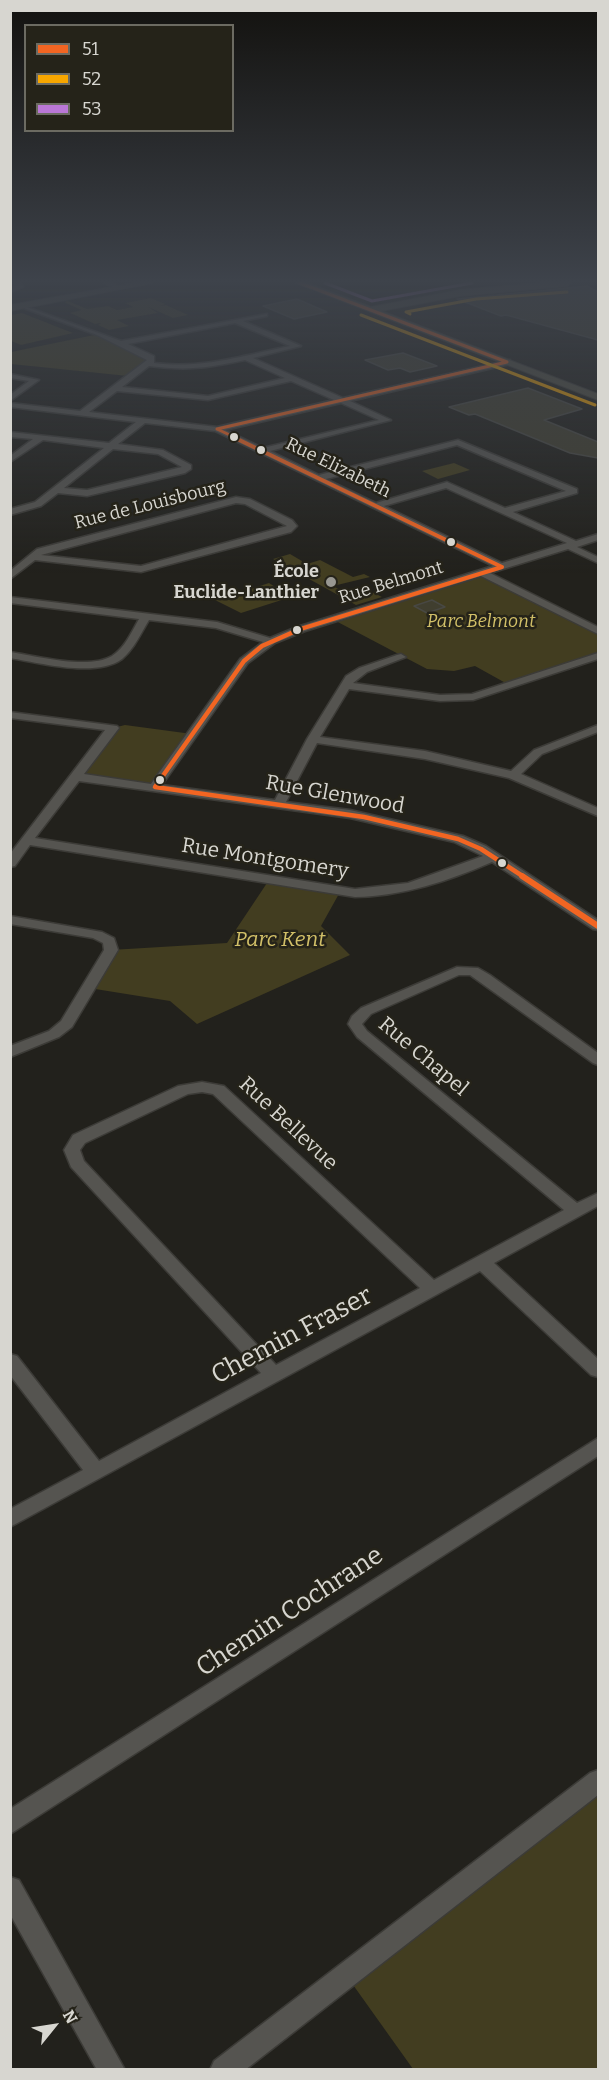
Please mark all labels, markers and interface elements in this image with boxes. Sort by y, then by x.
legend [24,24,234,132]
text: 51 [82,38,99,60]
text: 52 [82,68,101,90]
text: 53 [82,98,101,120]
unlabelled marker [228,431,240,443]
street label: Rue Elizabeth [282,433,394,503]
unlabelled marker [255,444,267,456]
street label: Rue de Louisbourg [72,476,228,534]
unlabelled marker [445,536,457,548]
street label: Rue Belmont [336,557,446,609]
place label: École Euclide-Lanthier [174,561,319,604]
marker: École Euclide-Lanthier [324,575,338,589]
park label: Parc Belmont [427,611,535,633]
unlabelled marker [291,624,303,636]
street label: Rue Glenwood [264,770,406,820]
unlabelled marker [154,774,166,786]
street label: Rue Montgomery [180,833,350,885]
unlabelled marker [496,857,508,869]
park label: Parc Kent [234,927,326,953]
street label: Rue Chapel [373,1012,473,1102]
street label: Rue Bellevue [233,1072,343,1176]
street label: Chemin Fraser [206,1280,378,1392]
street label: Chemin Cochrane [191,1540,389,1684]
north arrow [24,1996,84,2056]
text: N [59,2007,81,2027]

